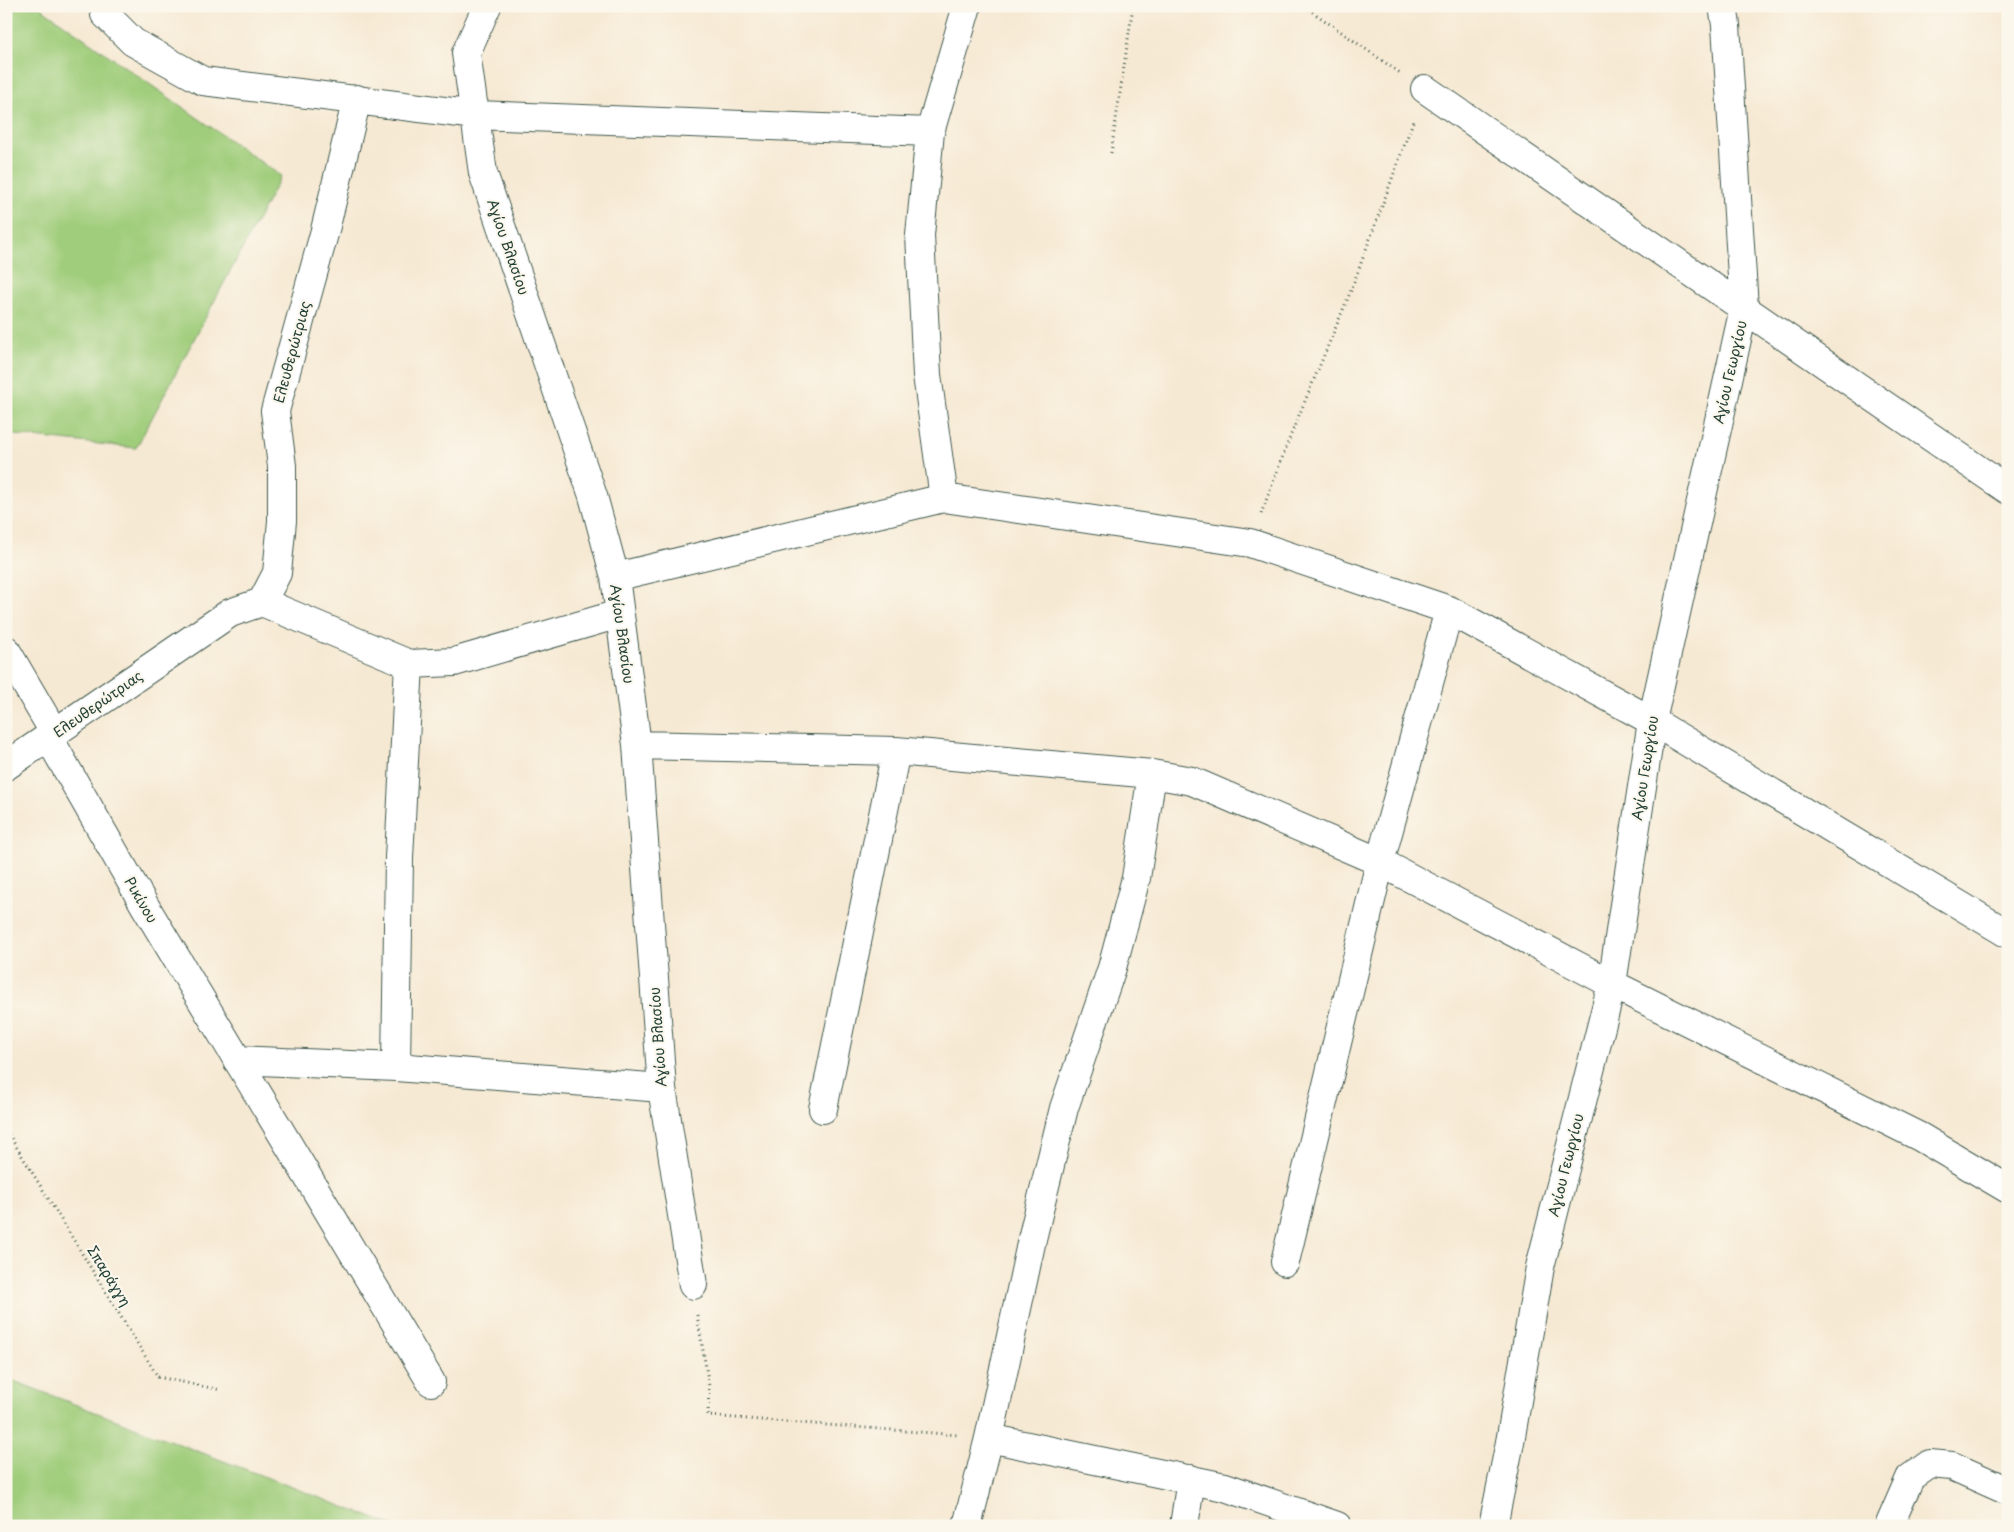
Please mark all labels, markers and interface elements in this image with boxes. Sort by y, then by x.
street label: Αγίου Βλασίου [482,196,535,298]
street label: Ελευθερώτριας [268,299,315,405]
street label: Αγίου Γεωργίου [1707,318,1752,426]
street label: Αγίου Βλασίου [605,583,640,685]
street label: Ελευθερώτριας [49,665,147,742]
street label: Αγίου Γεωργίου [1626,714,1663,822]
street label: Ρικίνου [120,873,163,927]
street label: Αγίου Βλασίου [644,986,671,1088]
street label: Αγίου Γεωργίου [1543,1111,1588,1219]
street label: Σπαράγγη [82,1241,136,1310]

